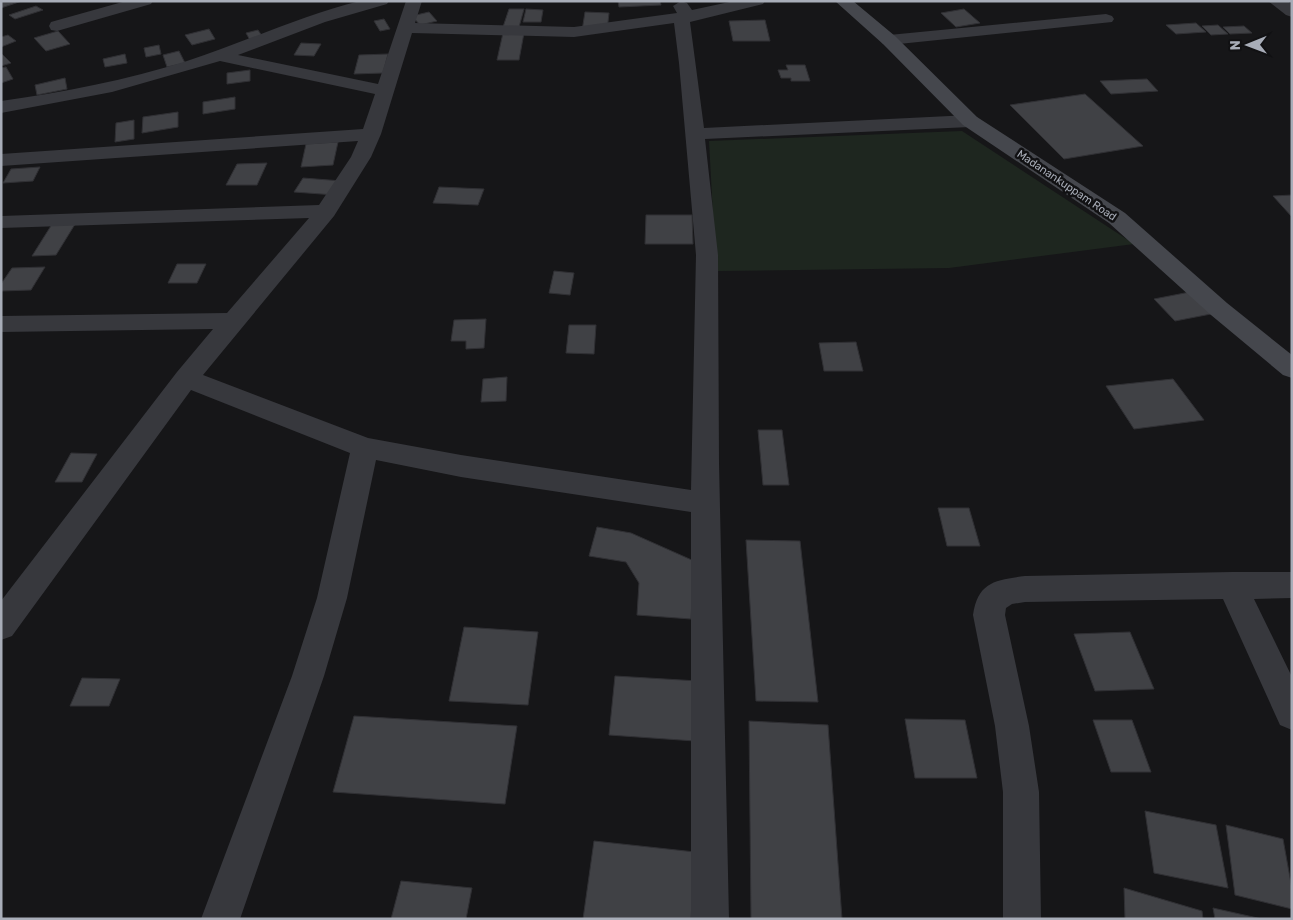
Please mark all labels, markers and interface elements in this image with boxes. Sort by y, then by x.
north arrow [1223,20,1273,70]
text: N [1227,40,1244,50]
street label: Madanankuppam Road [1015,147,1119,223]

